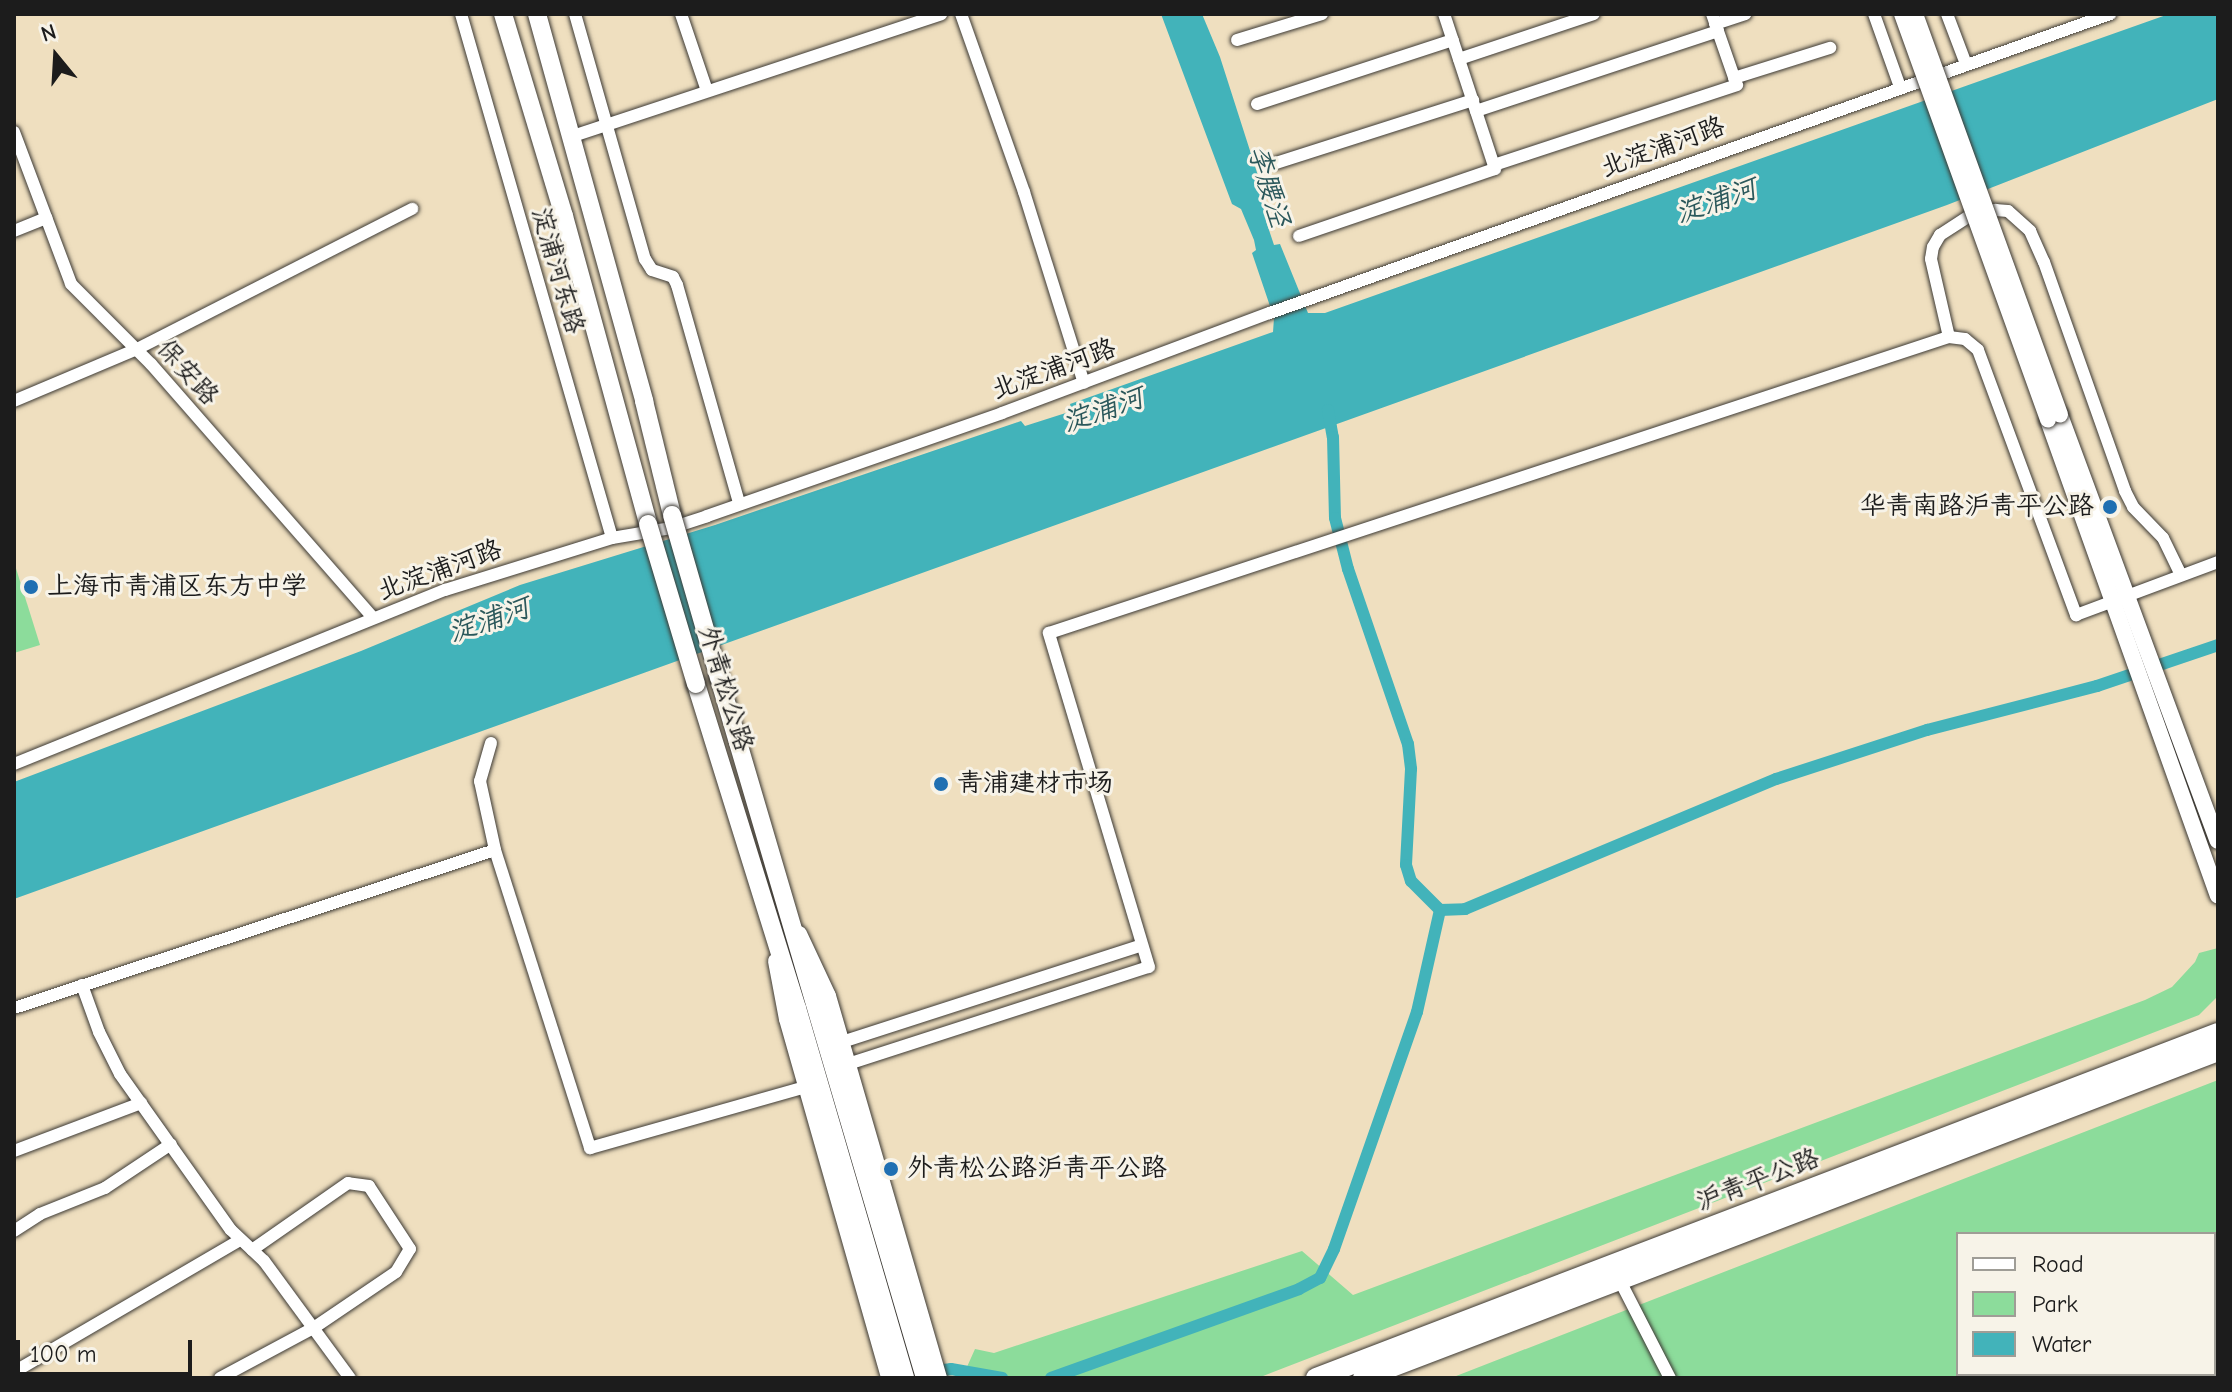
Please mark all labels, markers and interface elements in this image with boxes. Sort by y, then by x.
north arrow [16,16,96,96]
text: N [38,19,59,48]
street label: 北淀浦河路 [1597,111,1729,185]
water label: 李腰泾 [1241,141,1297,231]
water label: 淀浦河 [1671,171,1761,231]
street label: 淀浦河东路 [524,204,590,338]
street label: 北淀浦河路 [988,333,1120,407]
street label: 保安路 [149,334,225,412]
water label: 淀浦河 [1058,380,1148,440]
place label: 华青南路沪青平公路 [1860,491,2094,523]
marker: 华青南路沪青平公路 [2101,498,2119,516]
street label: 北淀浦河路 [374,534,506,608]
place label: 上海市青浦区东方中学 [47,571,307,603]
marker: 上海市青浦区东方中学 [22,578,40,596]
water label: 淀浦河 [444,590,534,650]
street label: 外青松公路 [691,622,759,756]
place label: 青浦建材市场 [957,768,1113,800]
marker: 青浦建材市场 [932,775,950,793]
street label: 沪青平公路 [1692,1143,1824,1219]
place label: 外青松公路沪青平公路 [907,1153,1167,1185]
marker: 外青松公路沪青平公路 [882,1160,900,1178]
legend [1956,1232,2216,1376]
text: Road [2032,1250,2084,1278]
text: Park [2032,1290,2078,1318]
scale bar [20,1324,196,1374]
text: Water [2032,1330,2091,1358]
text: 100 m [30,1340,97,1368]

